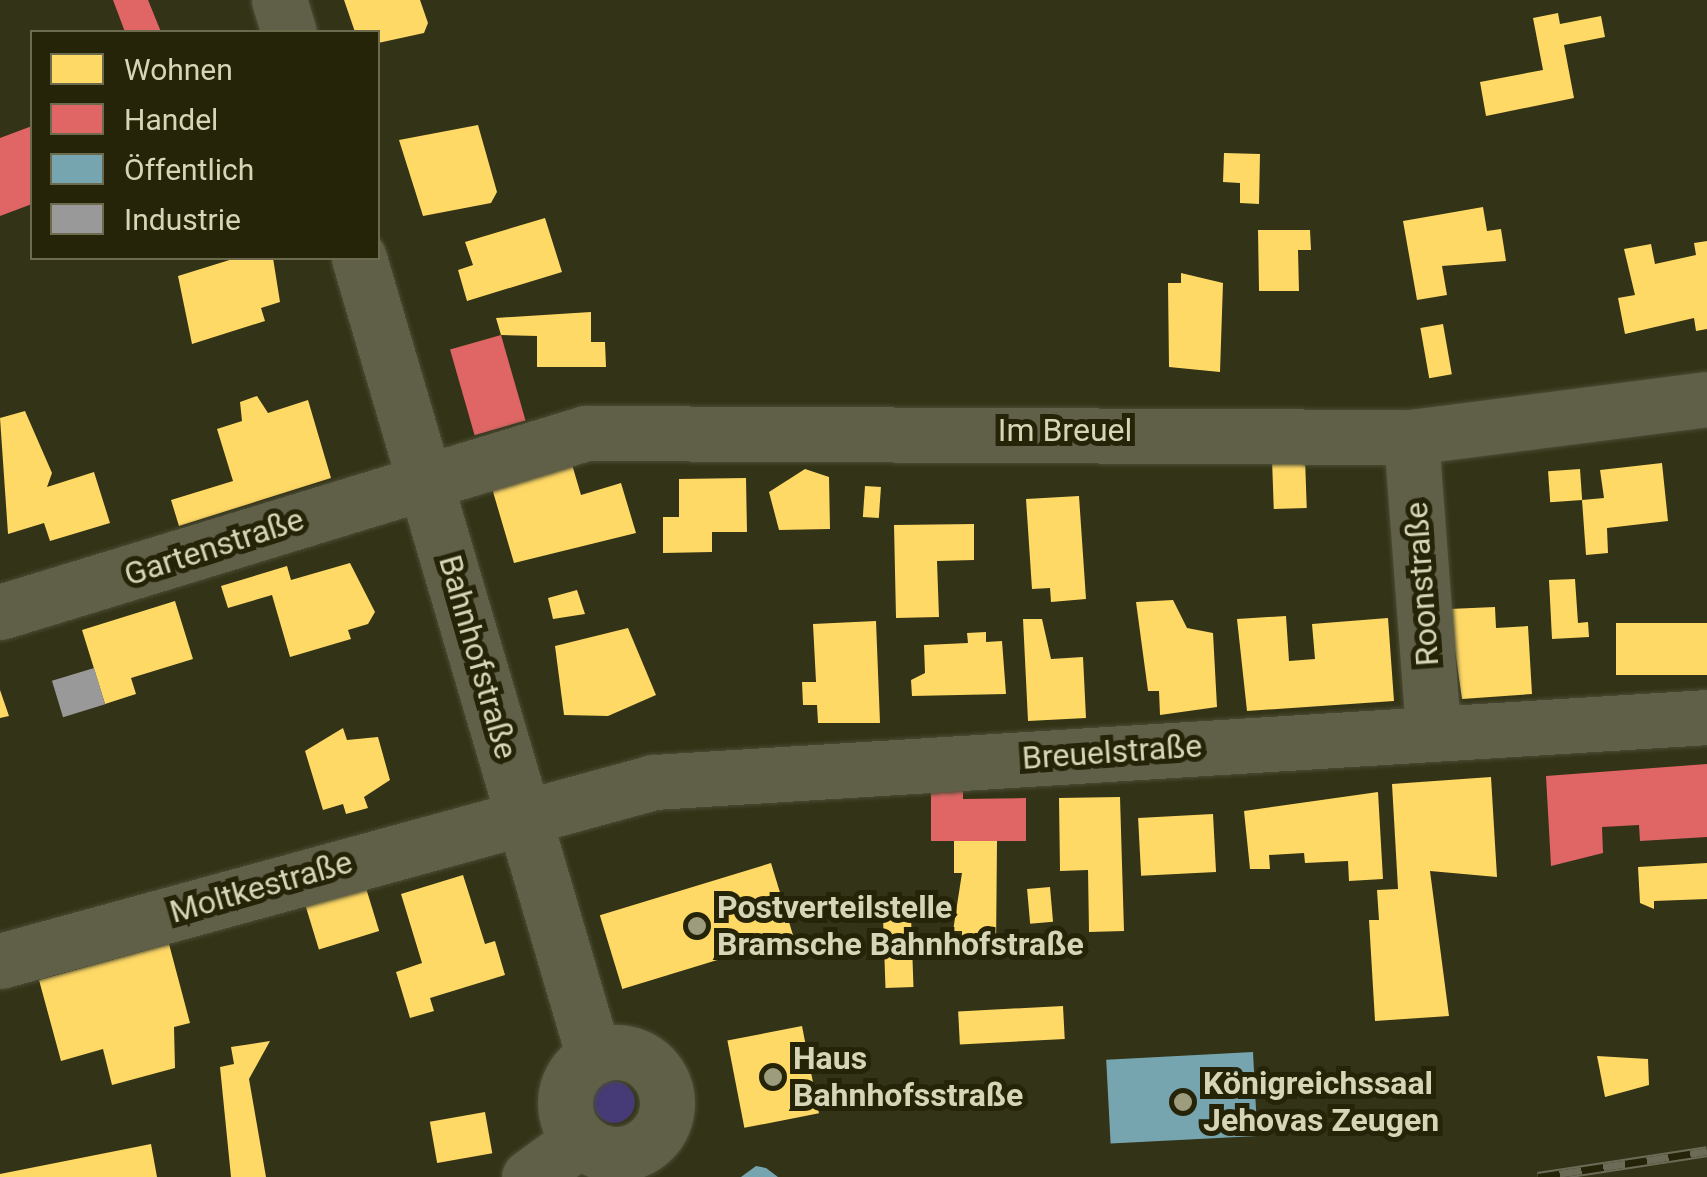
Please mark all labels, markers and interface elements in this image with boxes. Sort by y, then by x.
legend [30,30,380,260]
text: Wohnen [124,52,233,87]
text: Handel [124,102,218,137]
text: Öffentlich [124,152,254,187]
text: Industrie [124,202,241,237]
street label: Im Breuel [998,411,1132,449]
street label: Gartenstraße [119,500,309,594]
street label: Roonstraße [1397,501,1447,667]
street label: Bahnhofstraße [431,551,525,763]
street label: Breuelstraße [1021,727,1203,777]
street label: Moltkestraße [165,843,357,931]
place label: Postverteilstelle Bramsche Bahnhofstraße [717,889,1084,964]
marker: Postverteilstelle Bramsche Bahnhofstraße [686,915,708,937]
place label: Haus Bahnhofsstraße [793,1040,1023,1115]
place label: Königreichssaal Jehovas Zeugen [1203,1065,1439,1140]
marker: Haus Bahnhofsstraße [762,1066,784,1088]
marker: Königreichssaal Jehovas Zeugen [1172,1091,1194,1113]

